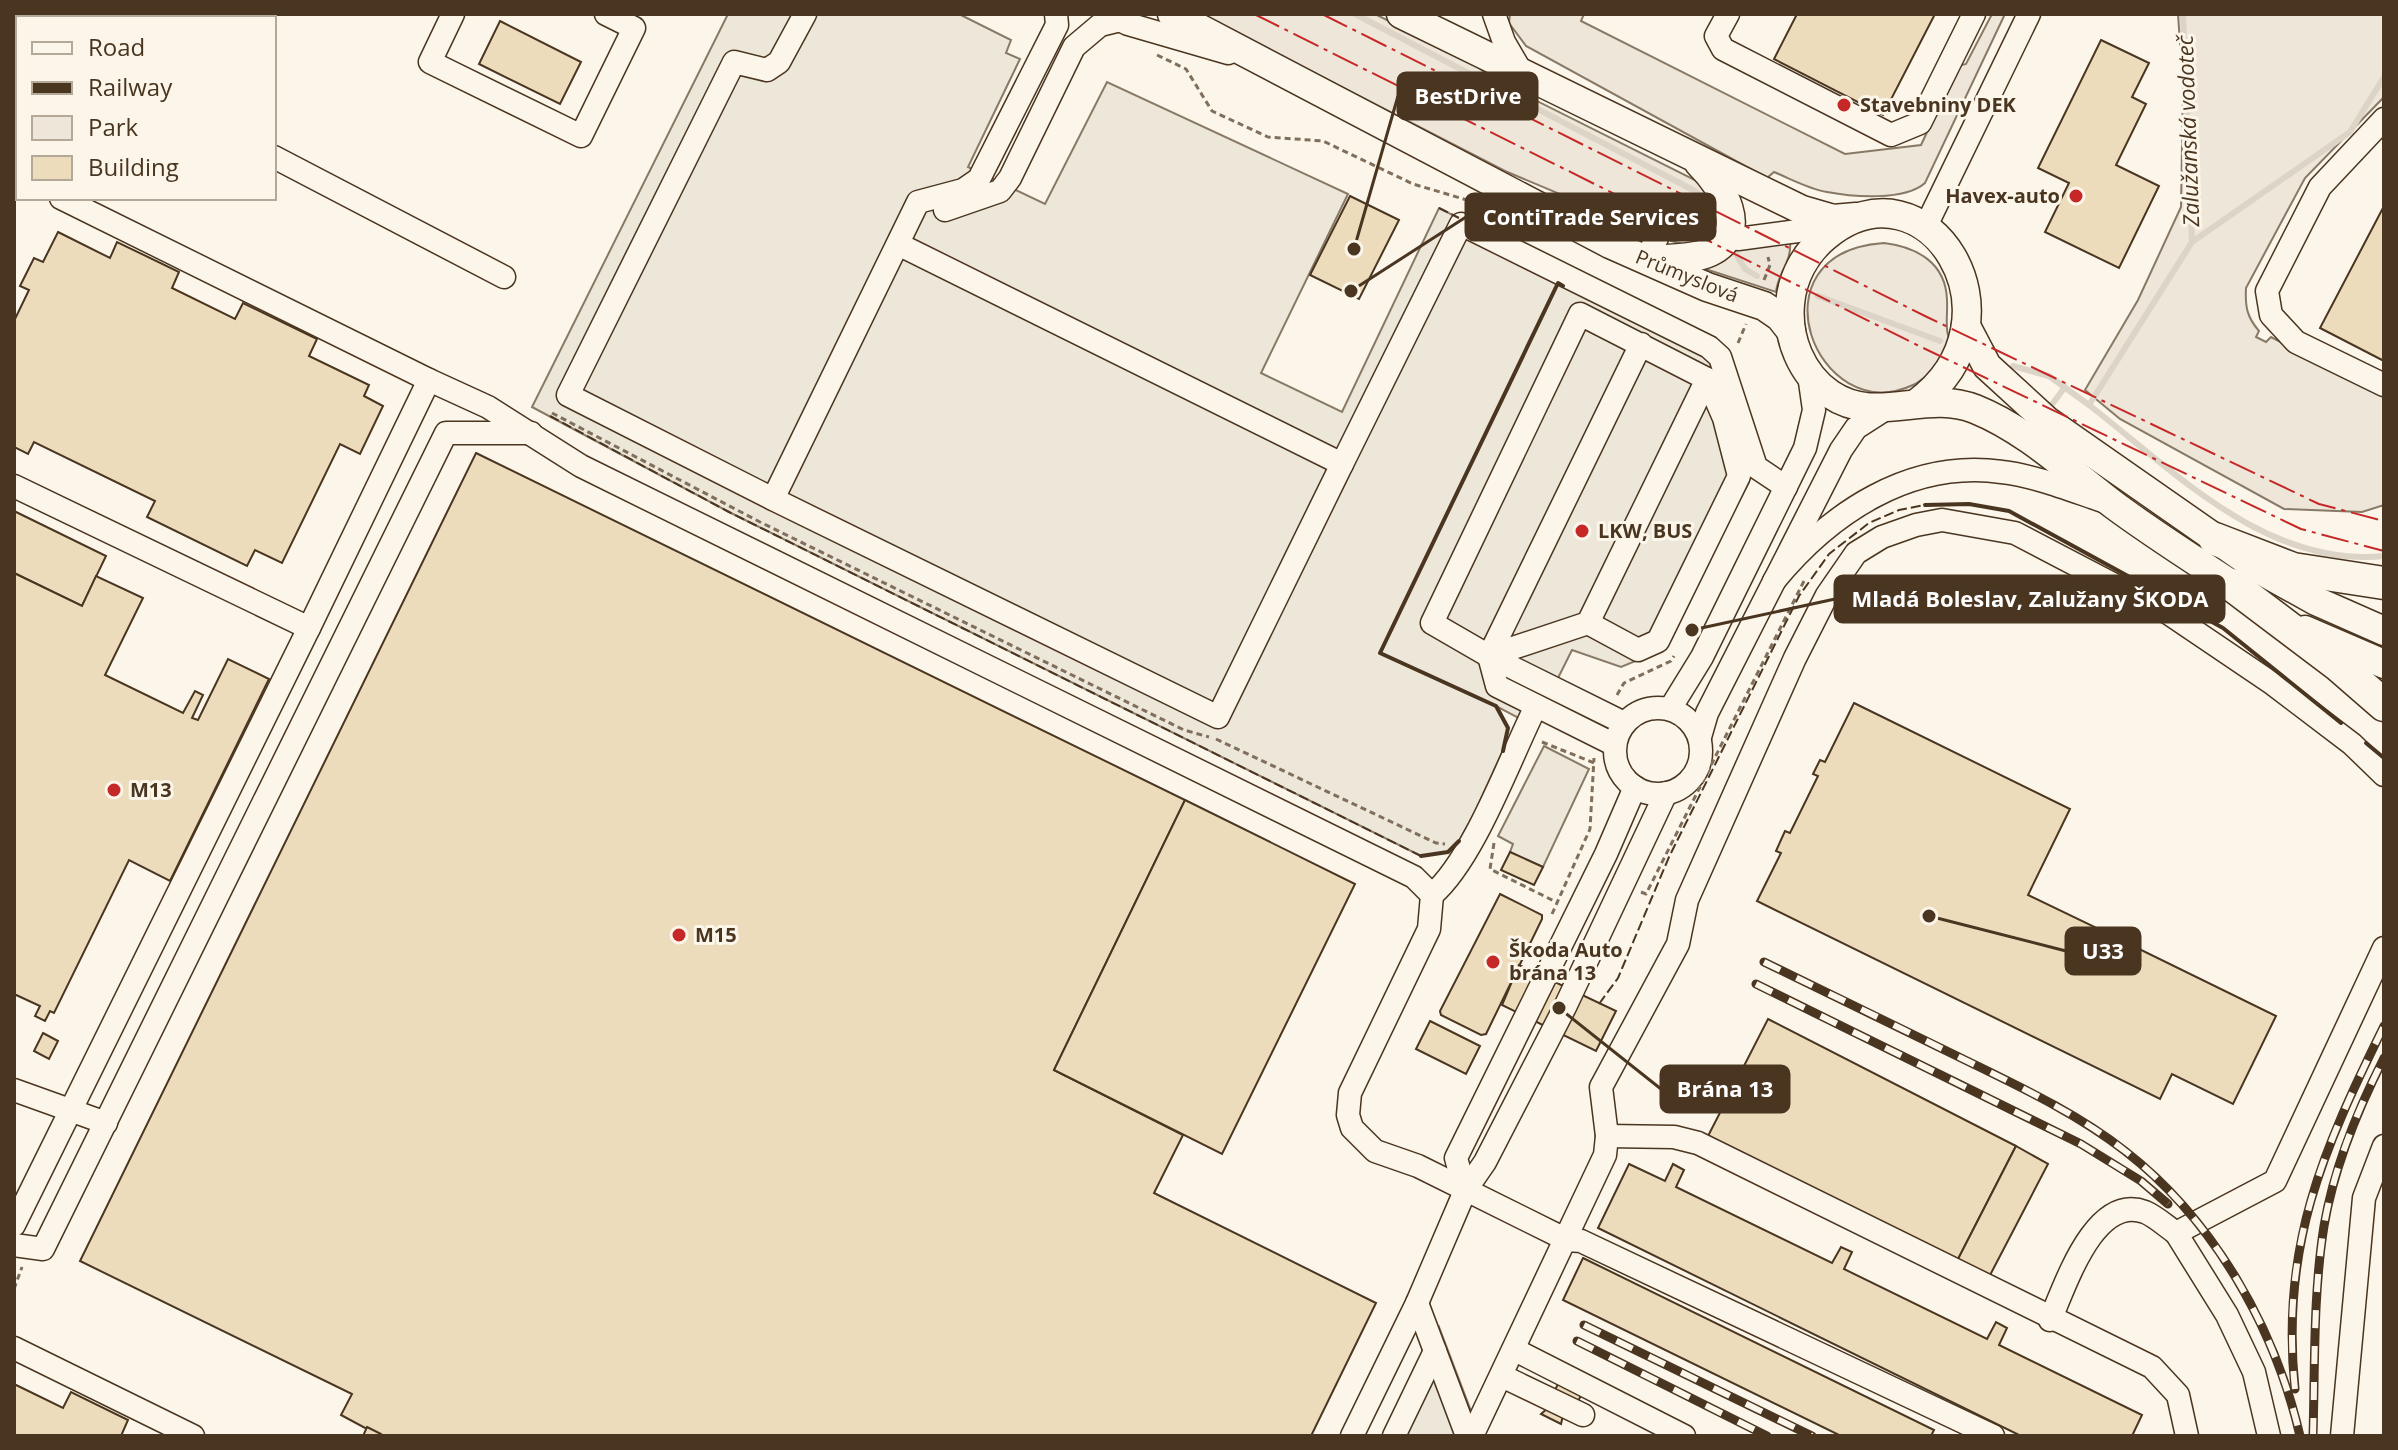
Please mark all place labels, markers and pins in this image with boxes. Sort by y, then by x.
callout: BestDrive [1398,73,1537,119]
place label: Stavebniny DEK [1860,91,2017,118]
marker: Stavebniny DEK [1835,96,1853,114]
place label: Havex-auto [1945,182,2060,209]
marker: Havex-auto [2067,187,2085,205]
callout: ContiTrade Services [1466,194,1715,240]
place label: LKW, BUS [1598,517,1692,544]
marker: LKW, BUS [1573,522,1591,540]
callout: Mladá Boleslav, Zalužany ŠKODA [1835,576,2224,622]
place label: M13 [130,776,172,803]
marker: M13 [105,781,123,799]
place label: M15 [695,921,737,948]
marker: M15 [670,926,688,944]
callout: U33 [2066,928,2140,974]
place label: Škoda Auto brána 13 [1509,936,1623,986]
marker: Škoda Auto brána 13 [1484,953,1502,971]
callout: Brána 13 [1661,1066,1789,1112]

